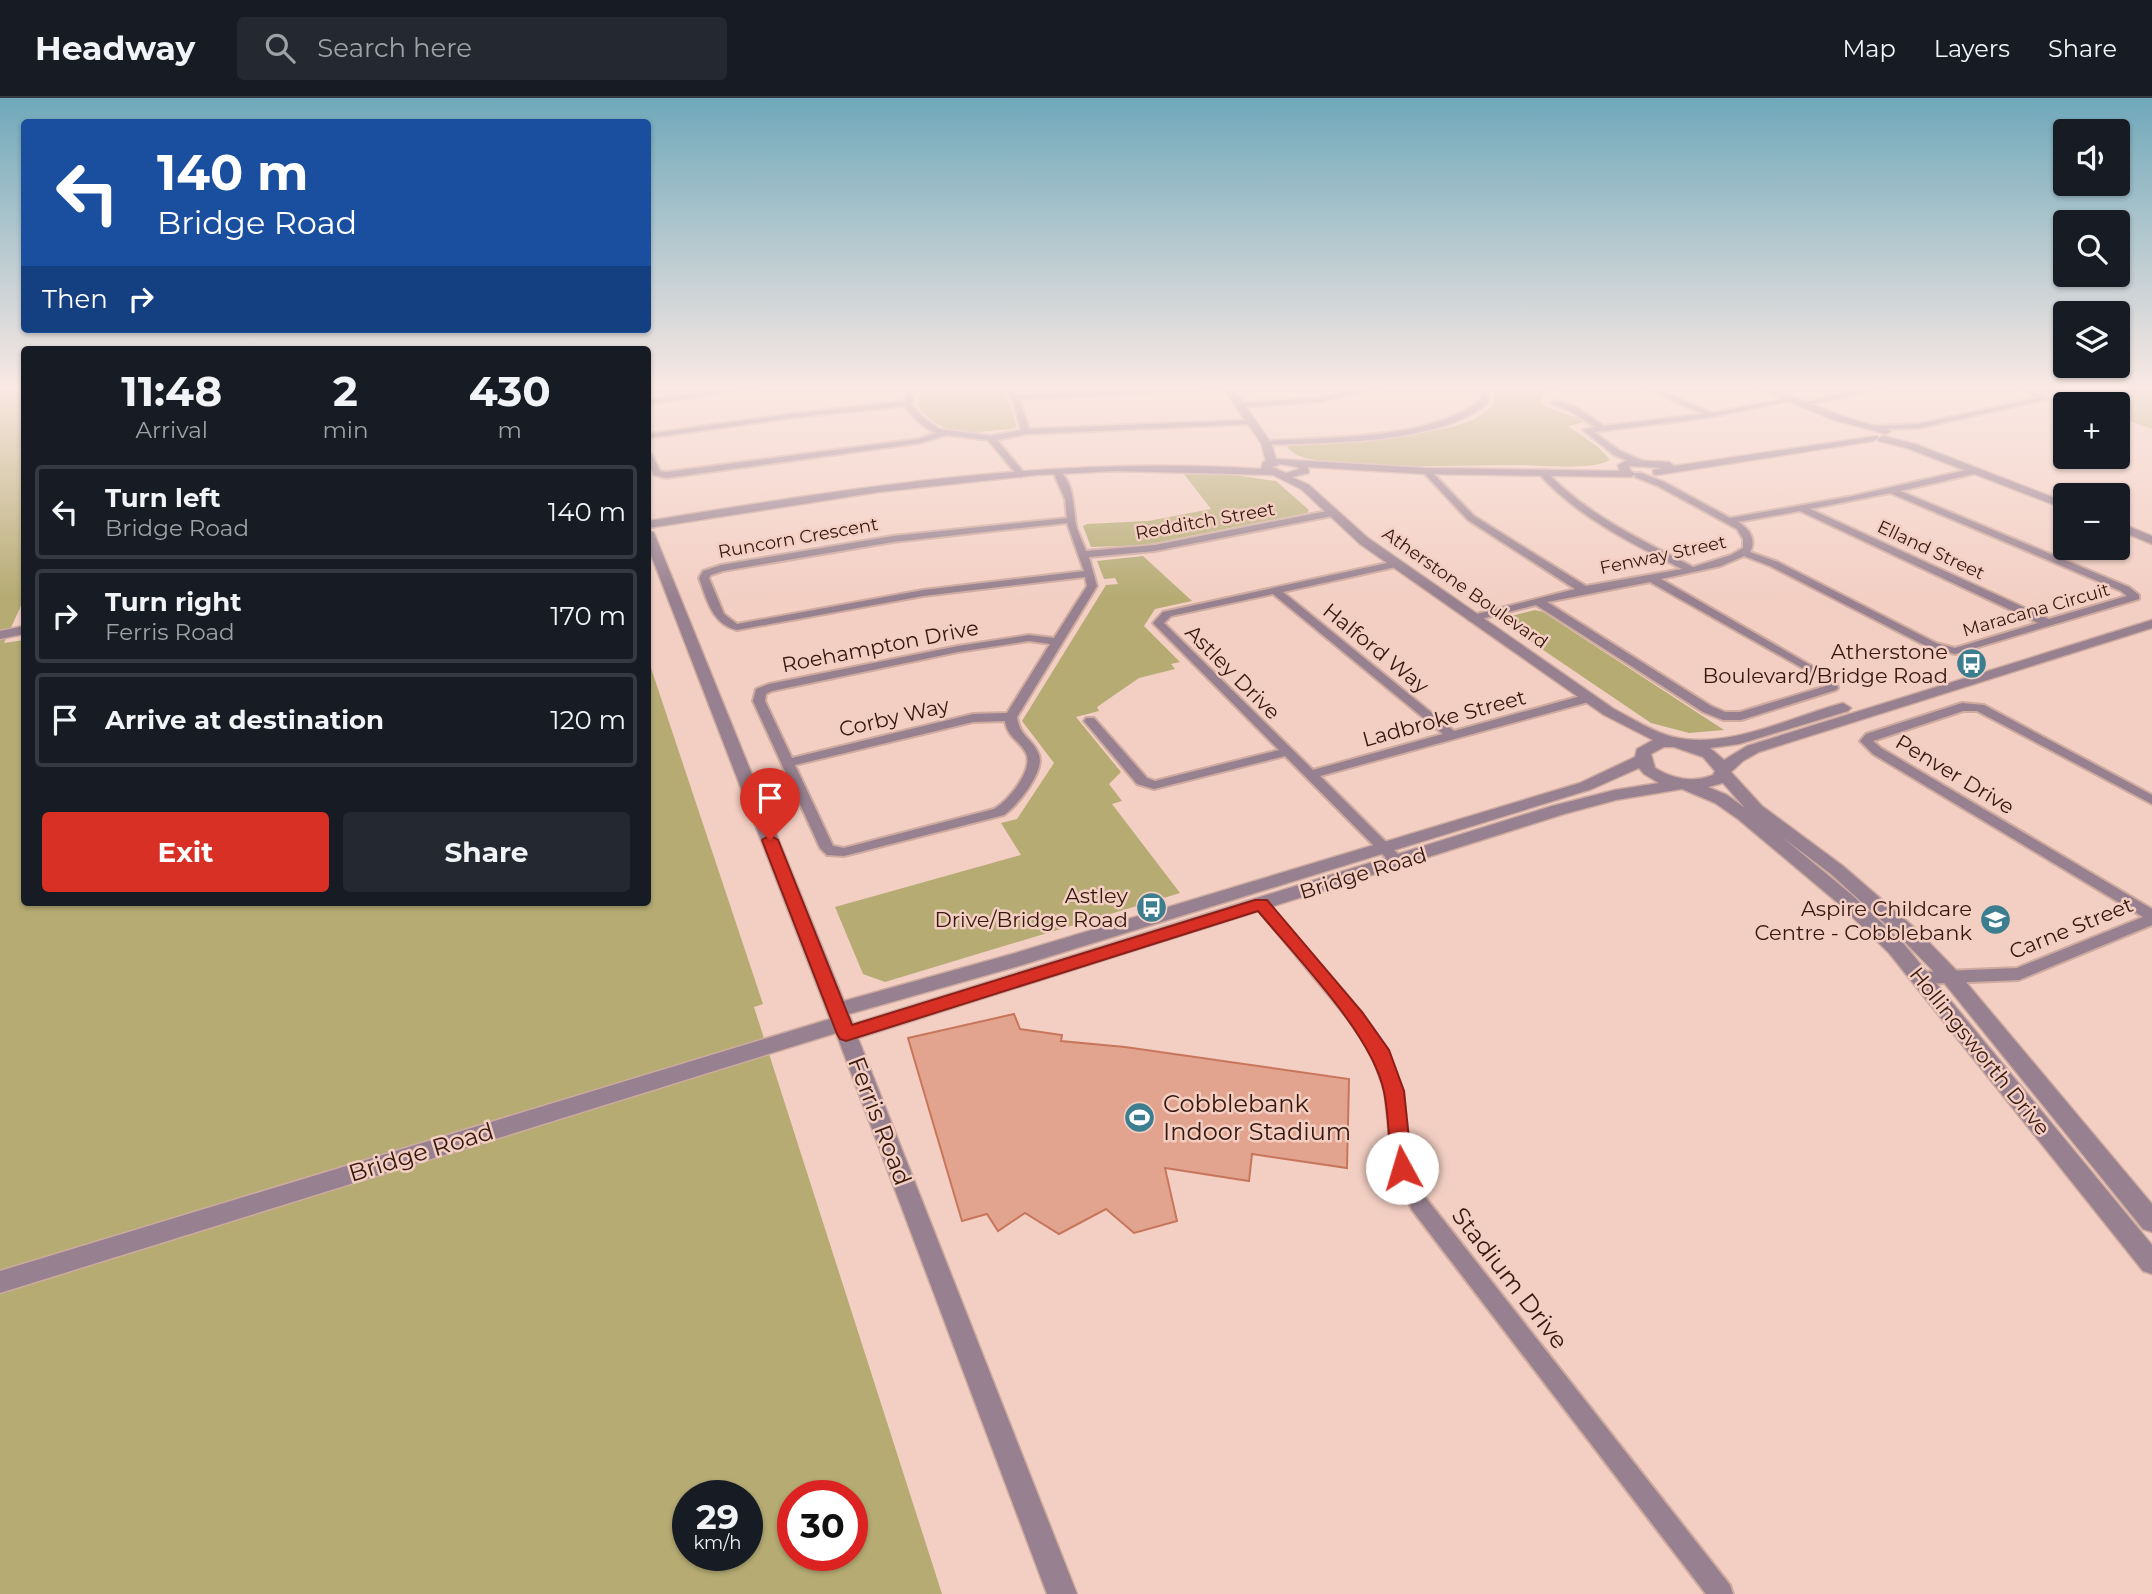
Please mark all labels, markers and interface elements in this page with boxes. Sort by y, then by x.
search box [237,17,727,80]
text: Headway [35,28,195,68]
icon: search [261,29,299,67]
text: Search here [317,32,472,64]
text: Map [1842,34,1896,63]
text: Layers [1934,34,2010,63]
text: Share [2048,34,2117,63]
map controls [2053,119,2130,560]
button: sound [2053,119,2130,196]
text: 140 m [157,143,309,202]
icon: left [42,147,133,238]
text: Bridge Road [157,203,357,242]
button: search [2053,210,2130,287]
icon: right [122,280,160,318]
text: Then [42,283,108,315]
button: layers [2053,301,2130,378]
text: 11:48 [121,365,222,417]
text: 2 [333,365,358,417]
text: 430 [469,365,551,417]
button: + [2053,392,2130,469]
text: Arrival [135,416,208,444]
text: min [322,416,369,444]
text: m [498,416,522,444]
text: Turn left [105,482,221,514]
button: − [2053,483,2130,560]
icon: left [46,493,84,531]
text: 140 m [548,496,626,528]
street label: Redditch Street [1134,498,1276,544]
street label: Runcorn Crescent [716,513,880,563]
text: Bridge Road [105,514,249,542]
street label: Elland Street [1874,516,1988,584]
street label: Atherstone Boulevard [1378,523,1552,653]
street label: Fenway Street [1598,531,1728,579]
street label: Maracana Circuit [1960,578,2112,642]
text: Turn right [105,586,241,618]
icon: right [46,597,84,635]
street label: Halford Way [1318,598,1434,699]
text: 170 m [550,600,626,632]
street label: Roehampton Drive [779,615,981,677]
text: Ferris Road [105,618,235,646]
street label: Astley Drive [1180,619,1286,725]
place label: Atherstone Boulevard/Bridge Road [1703,639,1948,688]
bus stop icon: Atherstone Boulevard/Bridge Road [1954,646,1988,680]
street label: Ladbroke Street [1359,684,1529,752]
street label: Corby Way [837,692,952,742]
icon: arrive [46,701,84,739]
text: Arrive at destination [105,704,384,736]
text: 120 m [550,704,626,736]
street label: Penver Drive [1891,729,2019,819]
pin [740,768,800,840]
icon: arrive [751,779,789,817]
button: Exit [42,812,329,892]
button: Share [343,812,630,892]
street label: Bridge Road [1296,842,1430,904]
place label: Astley Drive/Bridge Road [935,883,1129,932]
bus stop icon: Astley Drive/Bridge Road [1134,890,1168,924]
street label: Carne Street [2005,892,2137,964]
place label: Aspire Childcare Centre - Cobblebank [1755,896,1972,945]
school or university icon: Aspire Childcare Centre - Cobblebank [1978,903,2012,937]
street label: Hollingsworth Drive [1904,962,2056,1140]
street label: Ferris Road [842,1053,918,1189]
place label: Cobblebank Indoor Stadium [1163,1089,1351,1146]
sports icon: Cobblebank Indoor Stadium [1123,1100,1157,1134]
street label: Bridge Road [345,1116,497,1188]
position arrow [1365,1131,1439,1205]
street label: Stadium Drive [1446,1201,1574,1355]
speed limit sign: 30 [777,1480,868,1571]
text: 29 [696,1495,739,1538]
text: km/h [693,1532,742,1554]

